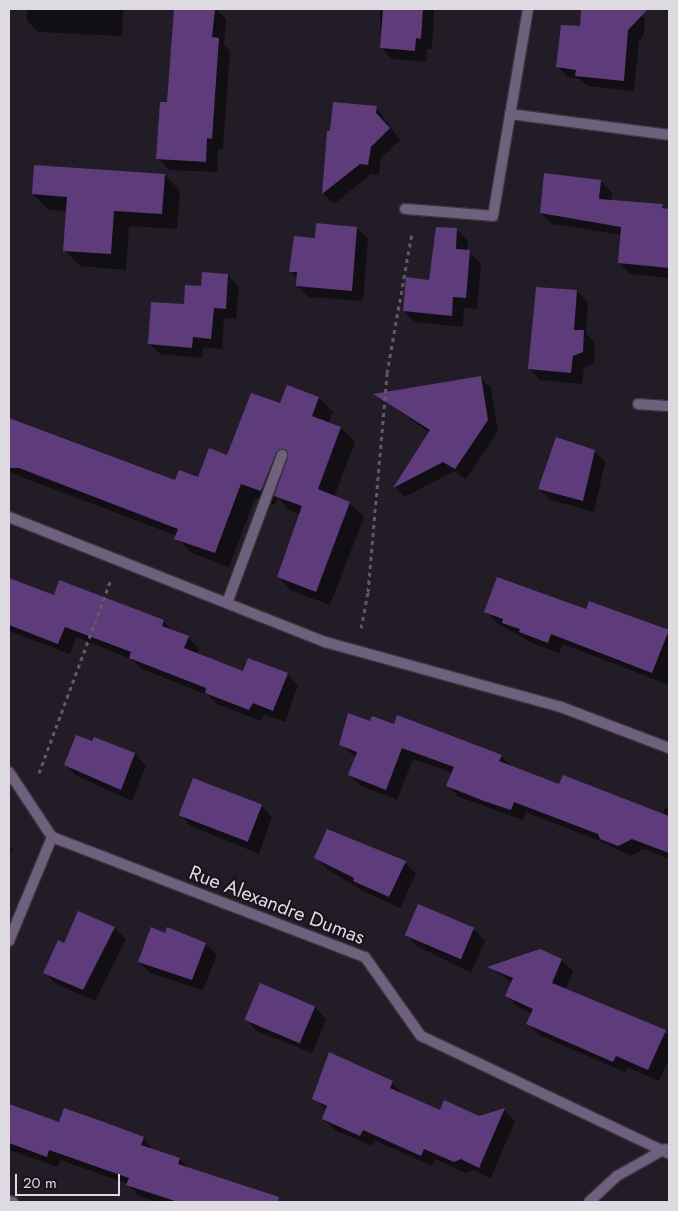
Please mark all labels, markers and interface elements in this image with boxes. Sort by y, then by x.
street label: Rue Alexandre Dumas [186,860,368,950]
scale bar [18,1164,122,1196]
text: 20 m [23,1172,57,1194]

